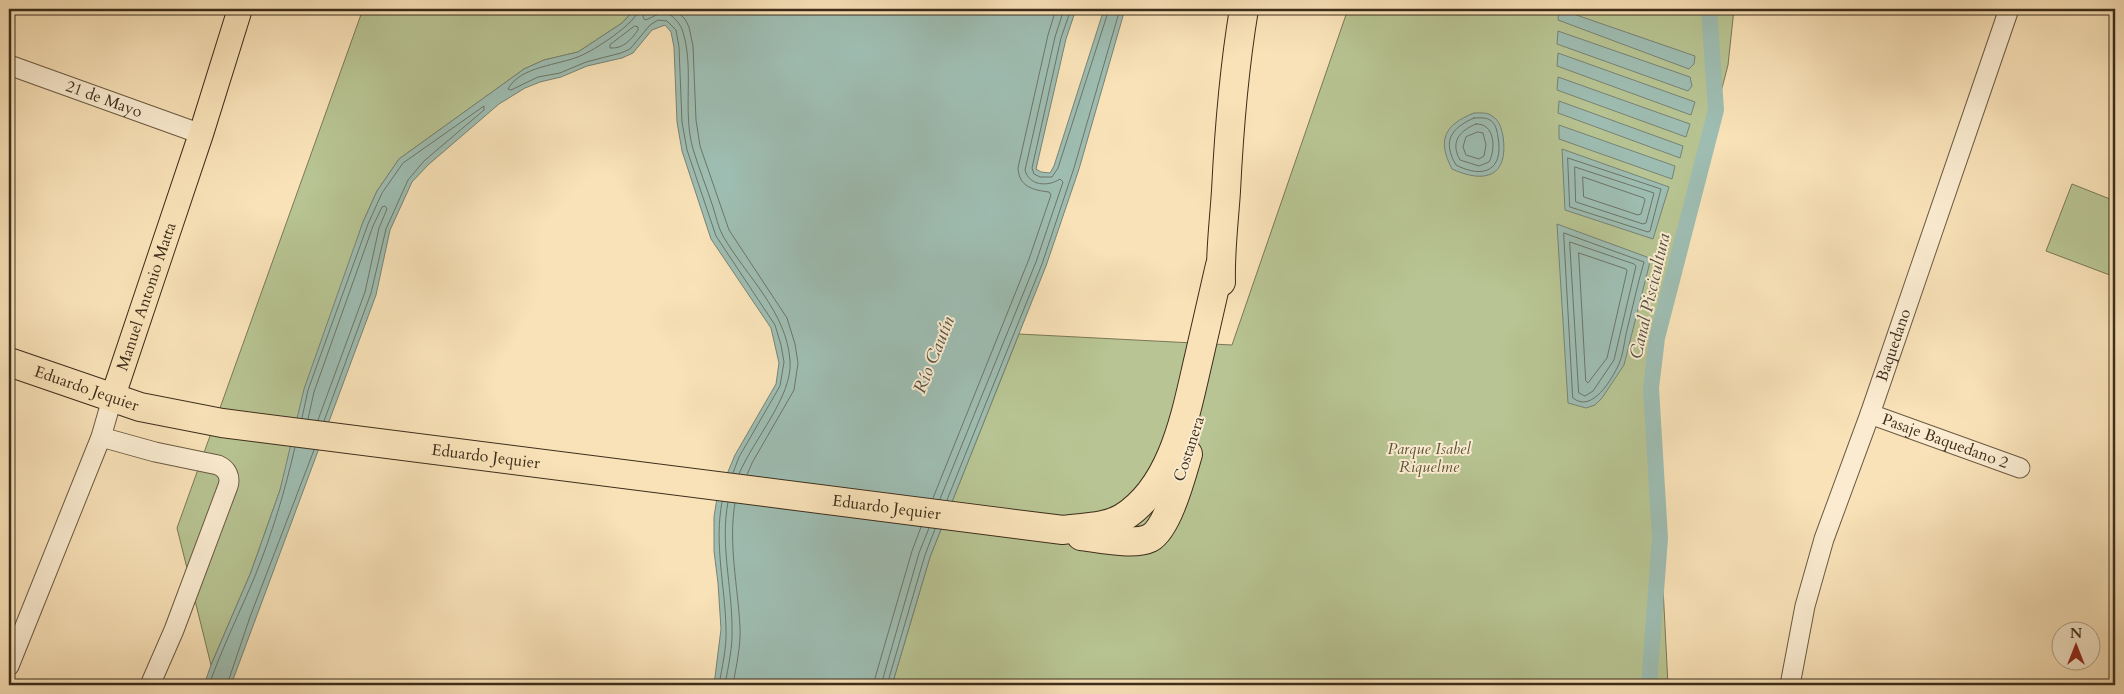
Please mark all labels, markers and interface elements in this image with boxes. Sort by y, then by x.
street label: 21 de Mayo [63,75,146,123]
street label: Manuel Antonio Matta [111,219,182,374]
water label: Canal Piscicultura [1623,231,1677,361]
street label: Baquedano [1871,306,1916,385]
water label: Río Cautín [907,313,961,397]
street label: Eduardo Jequier [31,361,142,417]
street label: Pasaje Baquedano 2 [1879,408,2011,474]
street label: Costanera [1168,414,1210,484]
park label: Parque Isabel Riquelme [1387,438,1471,478]
street label: Eduardo Jequier [430,439,541,474]
street label: Eduardo Jequier [831,490,942,525]
north arrow [2052,622,2102,672]
text: N [2070,624,2082,643]

